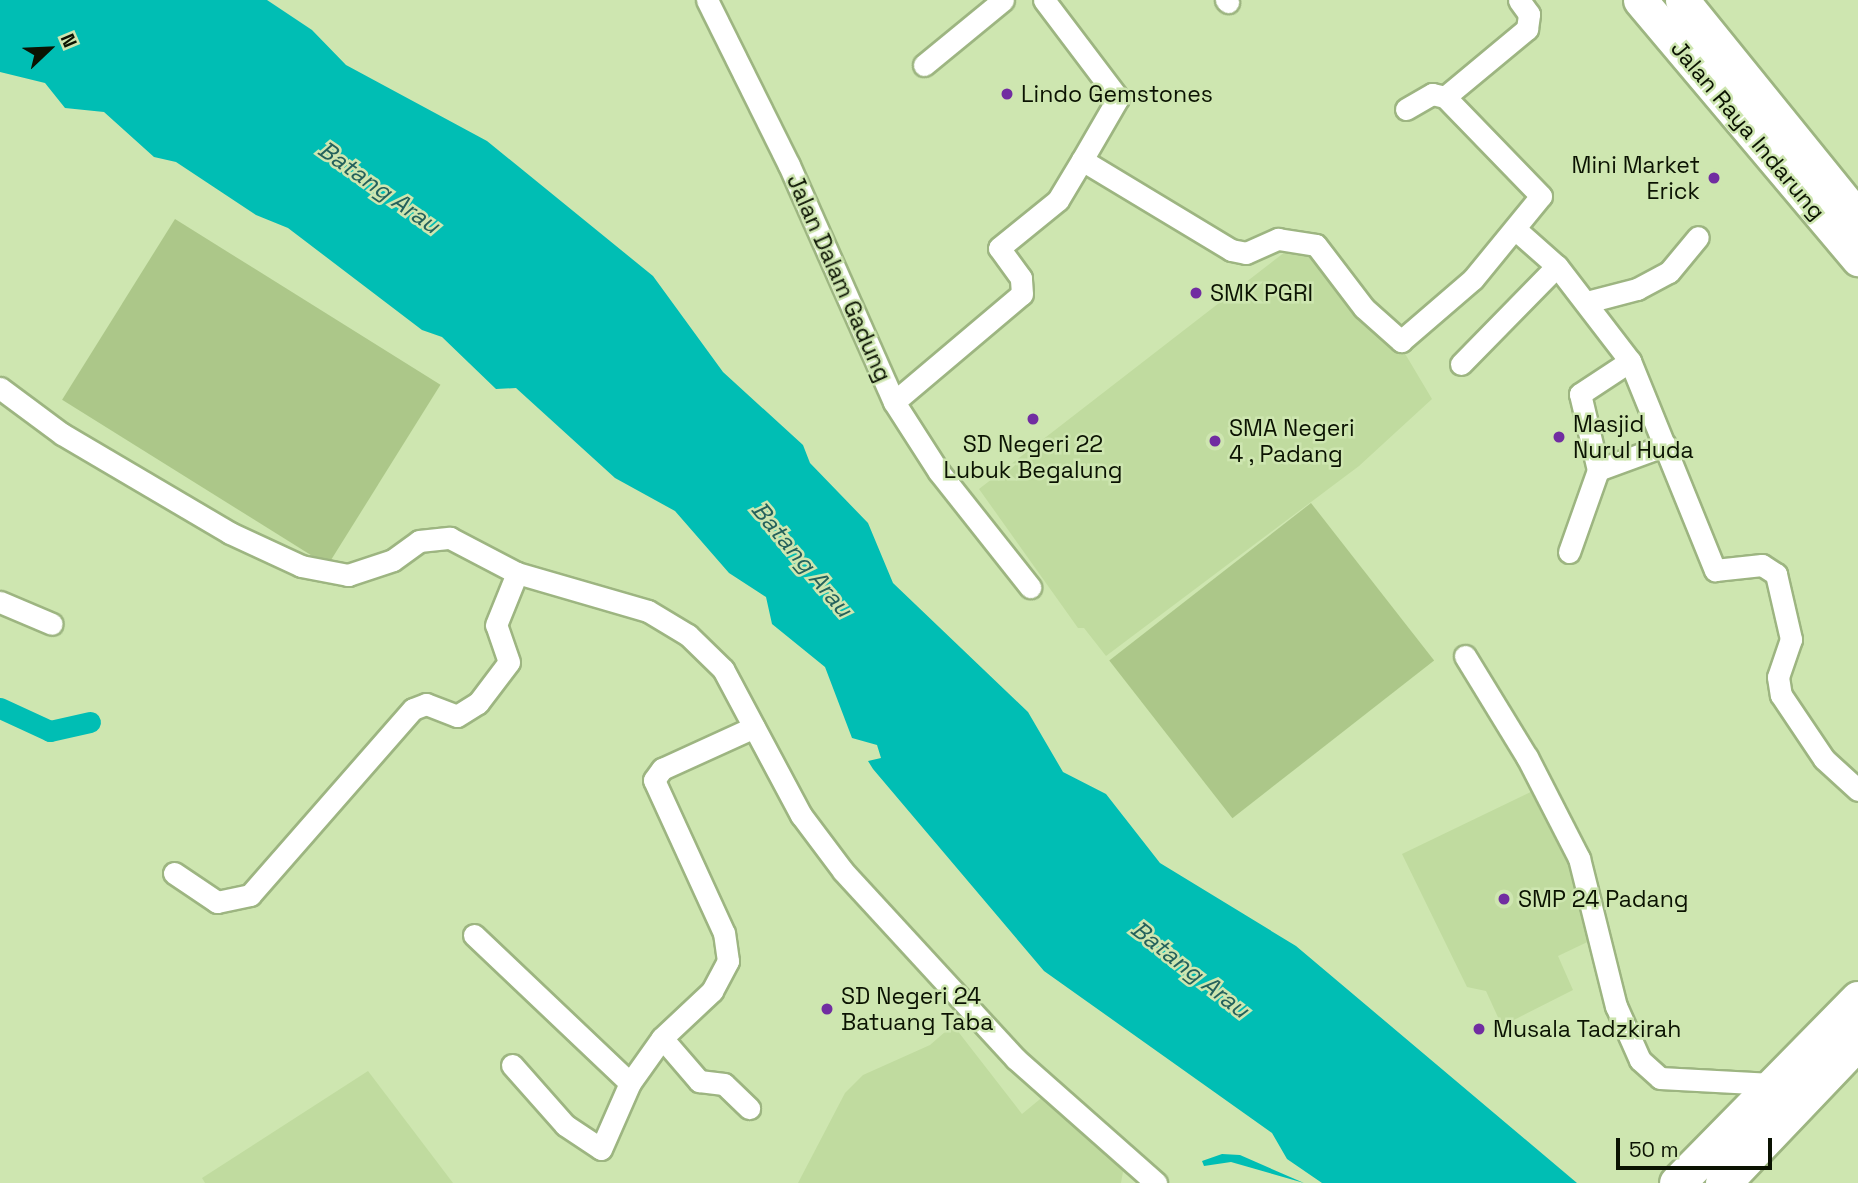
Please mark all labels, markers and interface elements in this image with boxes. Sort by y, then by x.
north arrow [14,14,84,84]
text: N [55,30,83,51]
street label: Jalan Raya Indarung [1665,35,1831,225]
place label: Lindo Gemstones [1021,80,1213,108]
marker: Lindo Gemstones [999,86,1015,102]
water label: Batang Arau [313,135,445,239]
place label: Mini Market Erick [1572,151,1700,205]
street label: Jalan Dalam Gadung [781,170,897,386]
marker: Mini Market Erick [1706,170,1722,186]
place label: SMK PGRI [1210,279,1313,307]
marker: SMK PGRI [1188,285,1204,301]
place label: Masjid Nurul Huda [1573,410,1694,464]
marker: SD Negeri 22 Lubuk Begalung [1025,411,1041,427]
place label: SMA Negeri 4 , Padang [1229,414,1355,468]
marker: Masjid Nurul Huda [1551,429,1567,445]
place label: SD Negeri 22 Lubuk Begalung [943,430,1123,484]
marker: SMA Negeri 4 , Padang [1207,433,1223,449]
water label: Batang Arau [745,495,859,623]
place label: SMP 24 Padang [1518,885,1689,913]
marker: SMP 24 Padang [1496,891,1512,907]
water label: Batang Arau [1125,914,1255,1024]
place label: SD Negeri 24 Batuang Taba [841,982,994,1036]
marker: SD Negeri 24 Batuang Taba [819,1001,835,1017]
place label: Musala Tadzkirah [1493,1015,1682,1043]
marker: Musala Tadzkirah [1471,1021,1487,1037]
scale bar [1620,1124,1776,1168]
text: 50 m [1629,1136,1679,1163]

